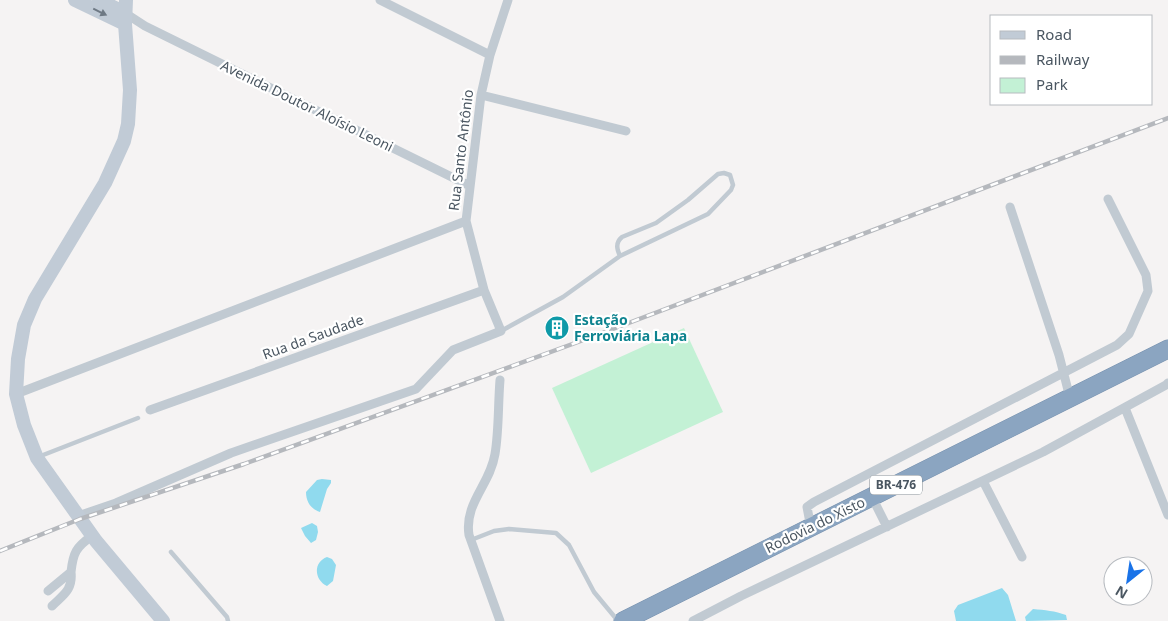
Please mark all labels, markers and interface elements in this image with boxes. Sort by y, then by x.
one-way arrow [93,9,107,17]
legend [990,15,1153,105]
text: Road [1036,24,1072,44]
text: Railway [1036,49,1090,69]
street label: Avenida Doutor Aloísio Leoni [218,55,397,156]
text: Park [1036,74,1068,94]
street label: Rua Santo Antônio [444,88,477,212]
street label: Rua da Saudade [260,309,366,364]
place label: Estação Ferroviária Lapa [574,310,687,345]
building icon: Estação Ferroviária Lapa [544,315,570,341]
road number: BR-476 [870,476,922,494]
street label: Rodovia do Xisto [762,492,868,557]
north arrow [1103,556,1153,606]
text: N [1112,582,1131,604]

